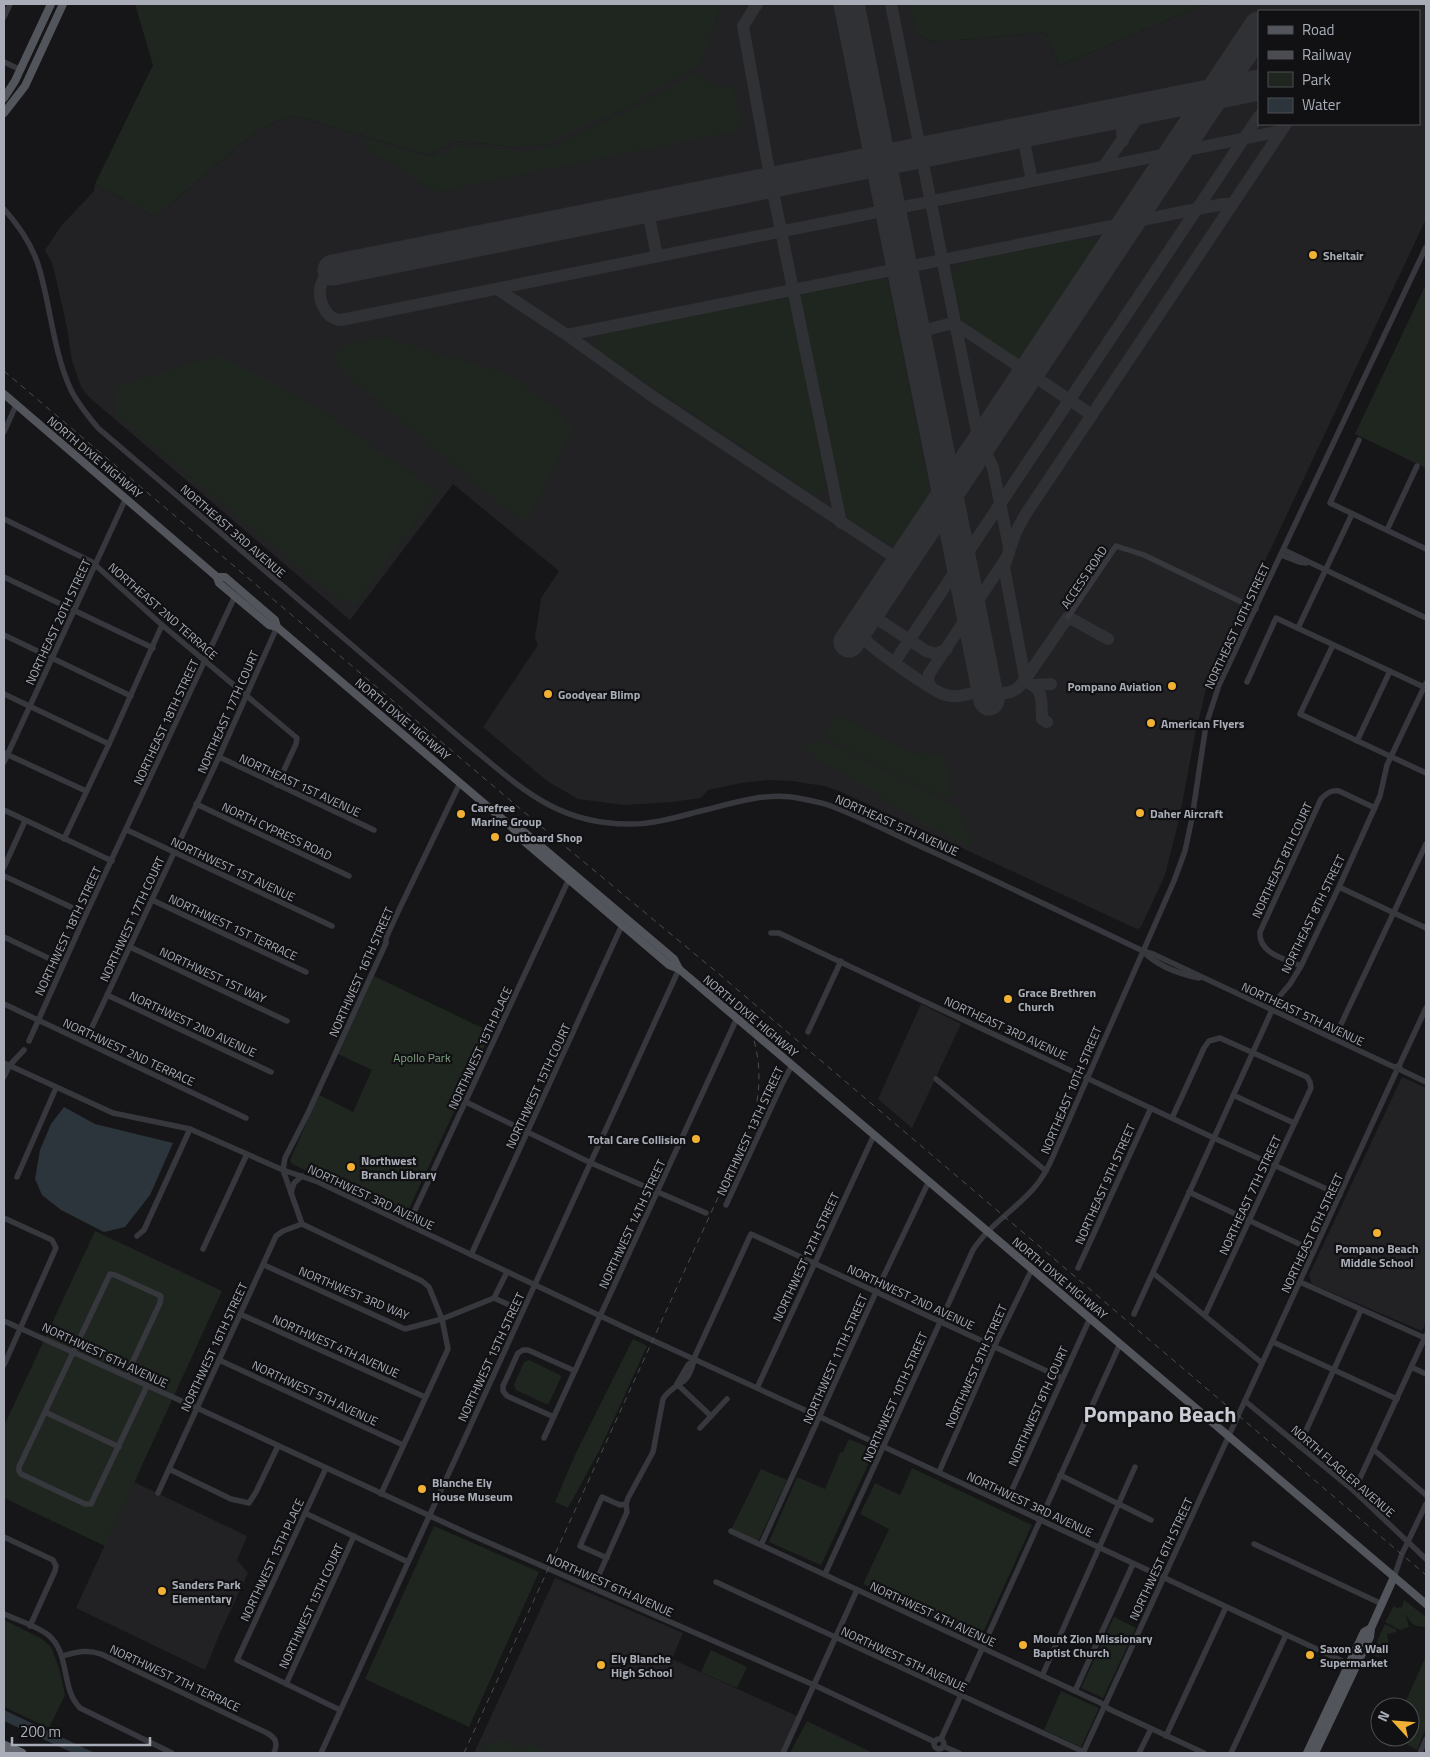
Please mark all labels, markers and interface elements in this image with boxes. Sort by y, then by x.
legend [1258,10,1420,125]
text: Road [1302,18,1334,41]
text: Railway [1302,43,1352,66]
text: Park [1302,68,1331,91]
text: Water [1302,93,1341,116]
place label: Sheltair [1323,246,1364,265]
marker: Sheltair [1307,249,1319,261]
street label: NORTH DIXIE HIGHWAY [43,411,147,503]
street label: NORTHEAST 3RD AVENUE [176,480,290,582]
street label: ACCESS ROAD [1056,542,1112,612]
street label: NORTHEAST 20TH STREET [20,555,96,688]
street label: NORTHEAST 2ND TERRACE [104,558,222,664]
street label: NORTHEAST 10TH STREET [1199,559,1275,692]
street label: NORTHEAST 17TH COURT [192,647,264,777]
street label: NORTHEAST 18TH STREET [128,655,204,788]
street label: NORTH DIXIE HIGHWAY [351,673,455,765]
place label: Pompano Aviation [1067,677,1162,696]
marker: Pompano Aviation [1166,680,1178,692]
place label: Goodyear Blimp [558,685,641,704]
marker: Goodyear Blimp [542,688,554,700]
place label: American Flyers [1161,714,1245,733]
marker: American Flyers [1145,717,1157,729]
street label: NORTHEAST 1ST AVENUE [236,749,364,822]
street label: NORTHEAST 5TH AVENUE [832,789,962,861]
street label: NORTH CYPRESS ROAD [219,797,336,865]
place label: Carefree Marine Group [471,798,542,831]
street label: NORTHEAST 8TH COURT [1247,798,1318,921]
place label: Daher Aircraft [1150,804,1224,823]
marker: Daher Aircraft [1134,807,1146,819]
marker: Carefree Marine Group [455,808,467,820]
place label: Outboard Shop [505,828,583,847]
marker: Outboard Shop [489,831,501,843]
street label: NORTHWEST 1ST AVENUE [168,832,299,906]
street label: NORTHEAST 8TH STREET [1276,851,1350,977]
street label: NORTHWEST 17TH COURT [95,852,170,985]
street label: NORTHWEST 18TH STREET [30,863,107,999]
street label: NORTHWEST 1ST TERRACE [165,889,301,965]
street label: NORTHWEST 16TH STREET [324,903,399,1040]
street label: NORTHWEST 1ST WAY [156,942,270,1008]
street label: NORTH DIXIE HIGHWAY [699,970,803,1062]
street label: NORTHEAST 5TH AVENUE [1238,977,1368,1051]
street label: NORTHWEST 15TH PLACE [443,983,517,1113]
place label: Grace Brethren Church [1018,983,1096,1016]
street label: NORTHWEST 2ND AVENUE [126,986,260,1062]
street label: NORTHEAST 3RD AVENUE [941,991,1071,1065]
marker: Grace Brethren Church [1002,993,1014,1005]
street label: NORTHWEST 2ND TERRACE [60,1013,198,1091]
street label: NORTHWEST 15TH COURT [501,1019,576,1152]
street label: NORTHEAST 10TH STREET [1035,1023,1107,1157]
park label: Apollo Park [393,1048,451,1067]
street label: NORTHWEST 13TH STREET [712,1063,789,1199]
street label: NORTHEAST 9TH STREET [1070,1120,1140,1247]
place label: Total Care Collision [588,1130,686,1149]
street label: NORTHEAST 7TH STREET [1214,1131,1286,1258]
marker: Total Care Collision [690,1133,702,1145]
place label: Northwest Branch Library [361,1151,437,1184]
street label: NORTHWEST 14TH STREET [594,1156,671,1292]
street label: NORTHWEST 3RD AVENUE [305,1159,438,1235]
marker: Northwest Branch Library [345,1161,357,1173]
street label: NORTHEAST 6TH STREET [1276,1169,1348,1296]
street label: NORTHWEST 12TH STREET [768,1189,845,1325]
marker: Pompano Beach Middle School [1371,1227,1383,1239]
street label: NORTH DIXIE HIGHWAY [1008,1232,1112,1324]
place label: Pompano Beach Middle School [1335,1239,1419,1272]
street label: NORTHWEST 2ND AVENUE [844,1259,978,1335]
street label: NORTHWEST 3RD WAY [296,1261,413,1325]
street label: NORTHWEST 16TH STREET [176,1279,253,1415]
street label: NORTHWEST 15TH STREET [453,1289,530,1425]
street label: NORTHWEST 11TH STREET [798,1290,873,1427]
street label: NORTHWEST 9TH STREET [940,1300,1012,1431]
street label: NORTHWEST 4TH AVENUE [270,1309,403,1383]
street label: NORTHWEST 6TH AVENUE [39,1317,171,1393]
street label: NORTHWEST 10TH STREET [858,1328,933,1465]
street label: NORTHWEST 8TH COURT [1003,1342,1073,1469]
street label: NORTHWEST 5TH AVENUE [249,1355,381,1431]
district label: Pompano Beach [1084,1397,1236,1431]
street label: NORTH FLAGLER AVENUE [1287,1420,1399,1522]
street label: NORTHWEST 3RD AVENUE [964,1466,1097,1542]
place label: Blanche Ely House Museum [432,1473,513,1506]
marker: Blanche Ely House Museum [416,1483,428,1495]
street label: NORTHWEST 6TH STREET [1124,1494,1198,1624]
street label: NORTHWEST 15TH PLACE [235,1495,309,1625]
street label: NORTHWEST 15TH COURT [274,1539,349,1672]
street label: NORTHWEST 6TH AVENUE [544,1548,677,1622]
place label: Sanders Park Elementary [172,1575,241,1608]
street label: NORTHWEST 4TH AVENUE [867,1576,999,1652]
marker: Sanders Park Elementary [156,1585,168,1597]
street label: NORTHWEST 5TH AVENUE [838,1621,970,1697]
place label: Mount Zion Missionary Baptist Church [1033,1629,1152,1662]
street label: NORTHWEST 7TH TERRACE [107,1639,244,1717]
marker: Mount Zion Missionary Baptist Church [1017,1639,1029,1651]
place label: Saxon & Wall Supermarket [1320,1639,1389,1672]
place label: Ely Blanche High School [611,1649,672,1682]
marker: Saxon & Wall Supermarket [1304,1649,1316,1661]
marker: Ely Blanche High School [595,1659,607,1671]
north arrow [1370,1697,1420,1747]
text: N [1371,1707,1394,1725]
scale bar [12,1714,150,1746]
text: 200 m [20,1720,61,1743]

